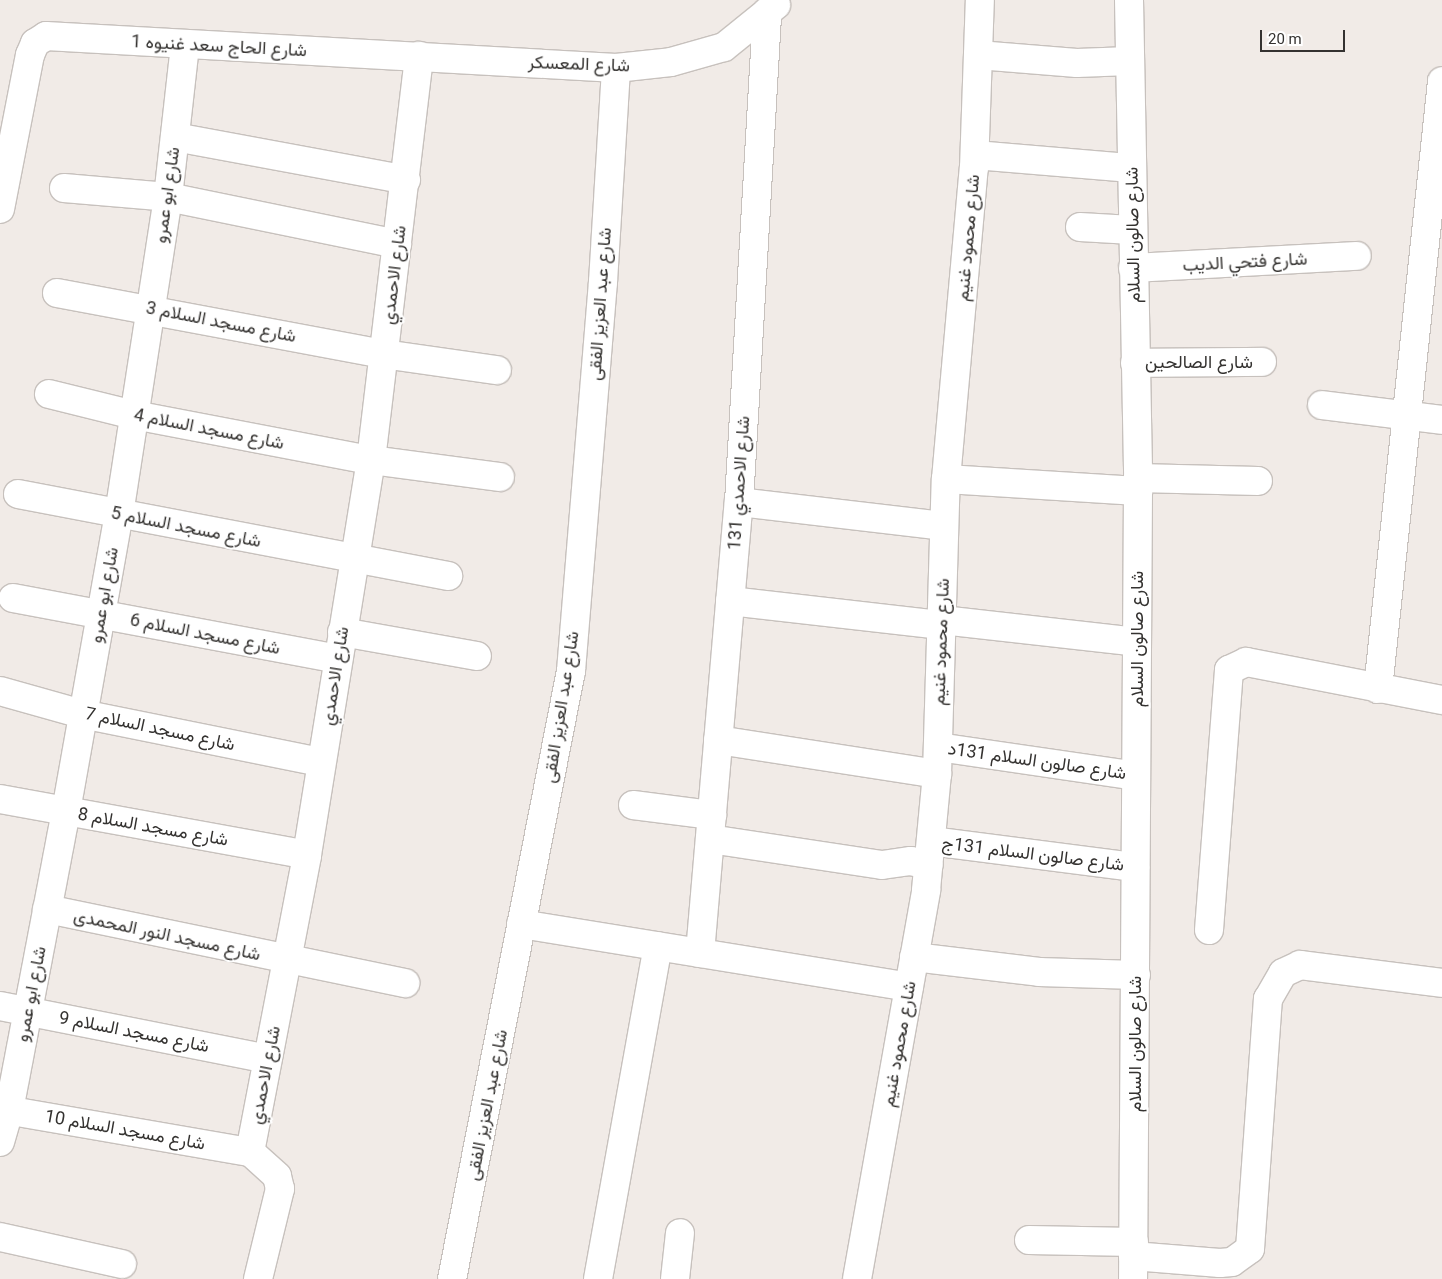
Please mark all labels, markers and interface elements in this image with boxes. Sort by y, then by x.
scale bar [1262,20,1347,52]
text: 20 m [1268,30,1302,48]
street label: شارع الحاج سعد غنيوه 1 [131,31,307,61]
street label: شارع المعسكر [528,51,630,77]
street label: شارع ابو عمرو [150,145,184,245]
street label: شارع صالون السلام [1121,167,1145,303]
street label: شارع محمود غنيم [952,174,984,302]
street label: شارع الاحمدي [377,224,411,326]
street label: شارع عبد العزيز الفقى [584,227,616,381]
street label: شارع فتحي الديب [1182,248,1308,276]
street label: شارع مسجد السلام 3 [144,297,298,347]
street label: شارع الصالحين [1145,351,1253,373]
street label: شارع مسجد السلام 4 [132,404,286,454]
street label: شارع الاحمدي 131 [724,415,754,551]
street label: شارع مسجد السلام 5 [109,502,263,552]
street label: شارع ابو عمرو [85,545,123,645]
street label: شارع صالون السلام [1126,571,1148,707]
street label: شارع محمود غنيم [928,578,954,706]
street label: شارع مسجد السلام 6 [128,609,282,659]
street label: شارع الاحمدي [317,625,353,727]
street label: شارع عبد العزيز الفقى [538,629,584,785]
street label: شارع مسجد السلام 7 [83,703,237,755]
street label: شارع صالون السلام 131د [946,738,1128,784]
street label: شارع مسجد السلام 8 [76,803,230,851]
street label: شارع صالون السلام 131ج [941,832,1125,876]
street label: شارع مسجد النور المحمدى [72,905,262,965]
street label: شارع ابو عمرو [11,944,51,1044]
street label: شارع صالون السلام [1124,976,1146,1112]
street label: شارع محمود غنيم [877,979,921,1109]
street label: شارع مسجد السلام 9 [57,1007,211,1057]
street label: شارع الاحمدي [245,1024,285,1126]
street label: شارع عبد العزيز الفقى [462,1028,512,1182]
street label: شارع مسجد السلام 10 [43,1105,207,1155]

